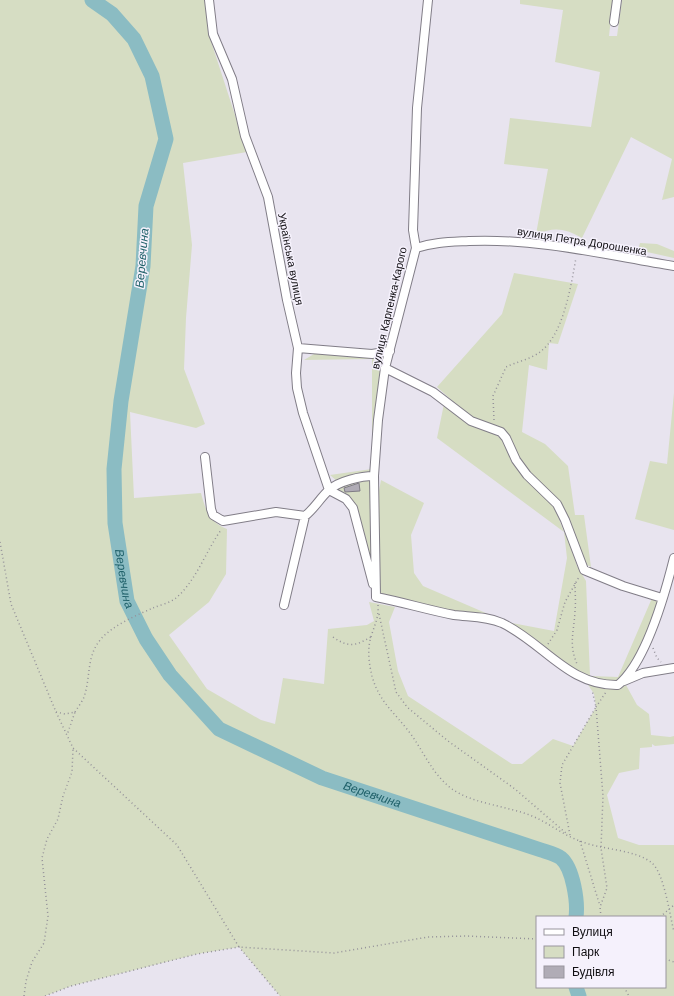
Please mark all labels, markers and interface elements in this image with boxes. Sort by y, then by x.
street label: Українська вулиця [276,212,306,306]
street label: вулиця Петра Дорошенка [516,225,648,257]
water label: Веревчина [132,227,152,288]
street label: вулиця Карпенка-Карого [369,246,409,370]
water label: Веревчина [112,548,137,611]
water label: Веревчина [342,778,403,811]
legend [536,916,666,988]
text: Вулиця [572,925,613,939]
text: Парк [572,945,600,959]
text: Будівля [572,965,614,979]

